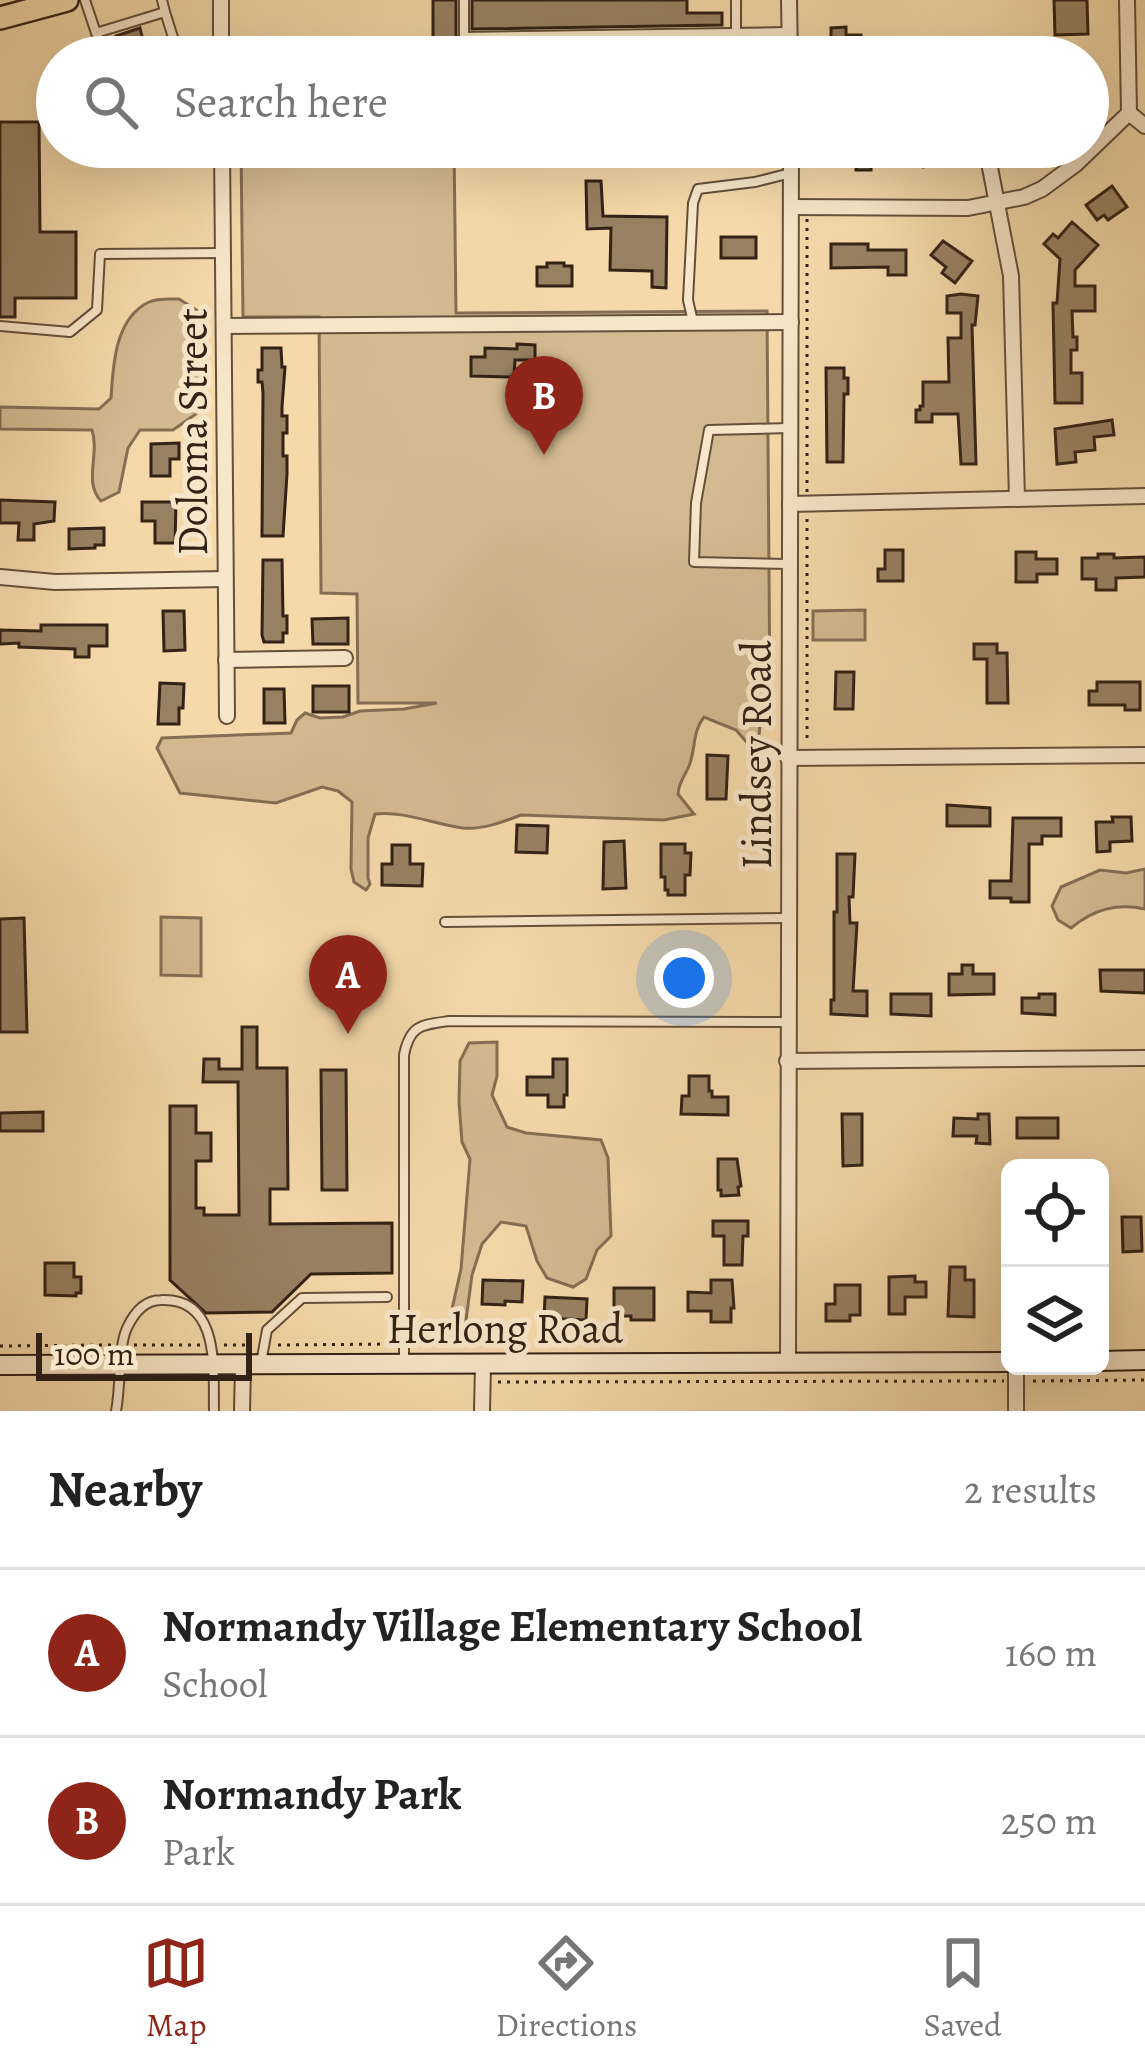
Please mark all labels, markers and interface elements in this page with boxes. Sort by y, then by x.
search box [36,36,1109,168]
icon: search [78,69,144,135]
text: Search here [174,71,388,133]
street label: Doloma Street [164,308,221,556]
pin: B [505,356,583,455]
street label: Lindsey Road [728,640,785,869]
pin: A [309,935,387,1034]
your location [654,948,714,1008]
map controls [1001,1159,1109,1375]
button: locate [1001,1159,1109,1267]
button: layers [1001,1267,1109,1375]
street label: Herlong Road [387,1300,624,1357]
scale bar [36,1327,252,1380]
text: 100 m [54,1331,134,1376]
text: Nearby [48,1454,202,1524]
text: 2 results [964,1463,1097,1516]
text: Normandy Village Elementary School [162,1595,862,1657]
text: A [75,1626,99,1679]
text: 160 m [1005,1626,1097,1679]
text: School [162,1657,268,1710]
text: Normandy Park [162,1763,461,1825]
text: B [75,1794,99,1847]
text: 250 m [1001,1794,1097,1847]
text: Park [162,1825,235,1878]
tab: Map [143,1930,209,2047]
tab: Directions [496,1930,637,2047]
tab: Saved [924,1930,1002,2047]

